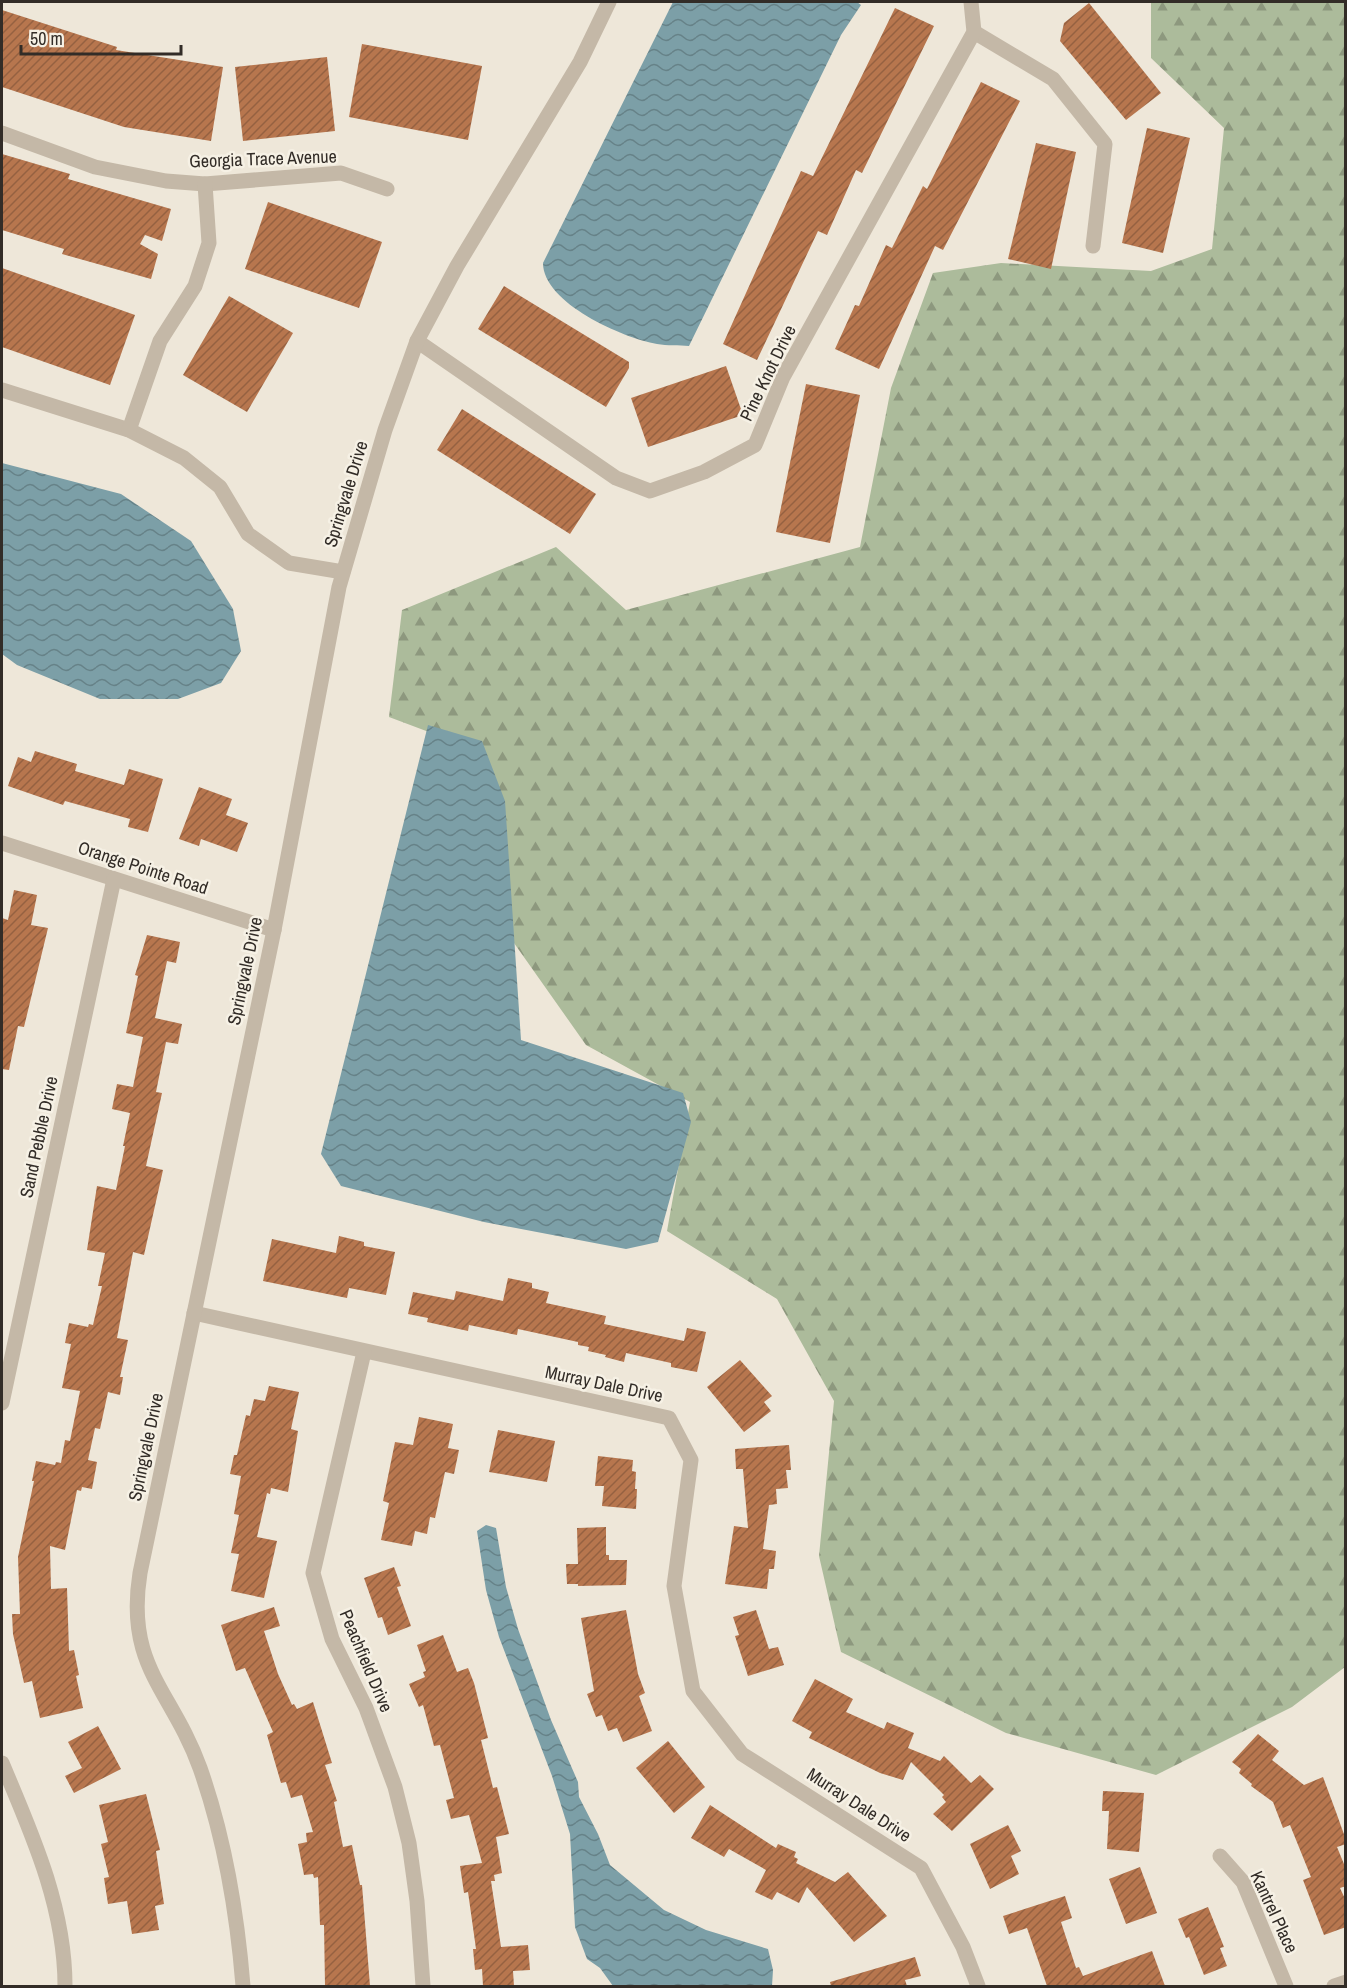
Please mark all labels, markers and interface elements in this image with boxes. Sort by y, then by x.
scale bar [21,18,182,56]
text: 50 m [30,26,63,51]
street label: Georgia Trace Avenue [189,143,337,174]
street label: Pine Knot Drive [733,320,802,425]
street label: Springvale Drive [317,438,374,550]
street label: Orange Pointe Road [75,835,211,900]
street label: Springvale Drive [221,915,268,1027]
street label: Sand Pebble Drive [13,1074,64,1200]
street label: Murray Dale Drive [543,1359,665,1408]
street label: Springvale Drive [122,1391,169,1503]
street label: Peachfield Drive [334,1606,399,1716]
street label: Murray Dale Drive [802,1761,916,1848]
street label: Kantrel Place [1245,1867,1304,1957]

